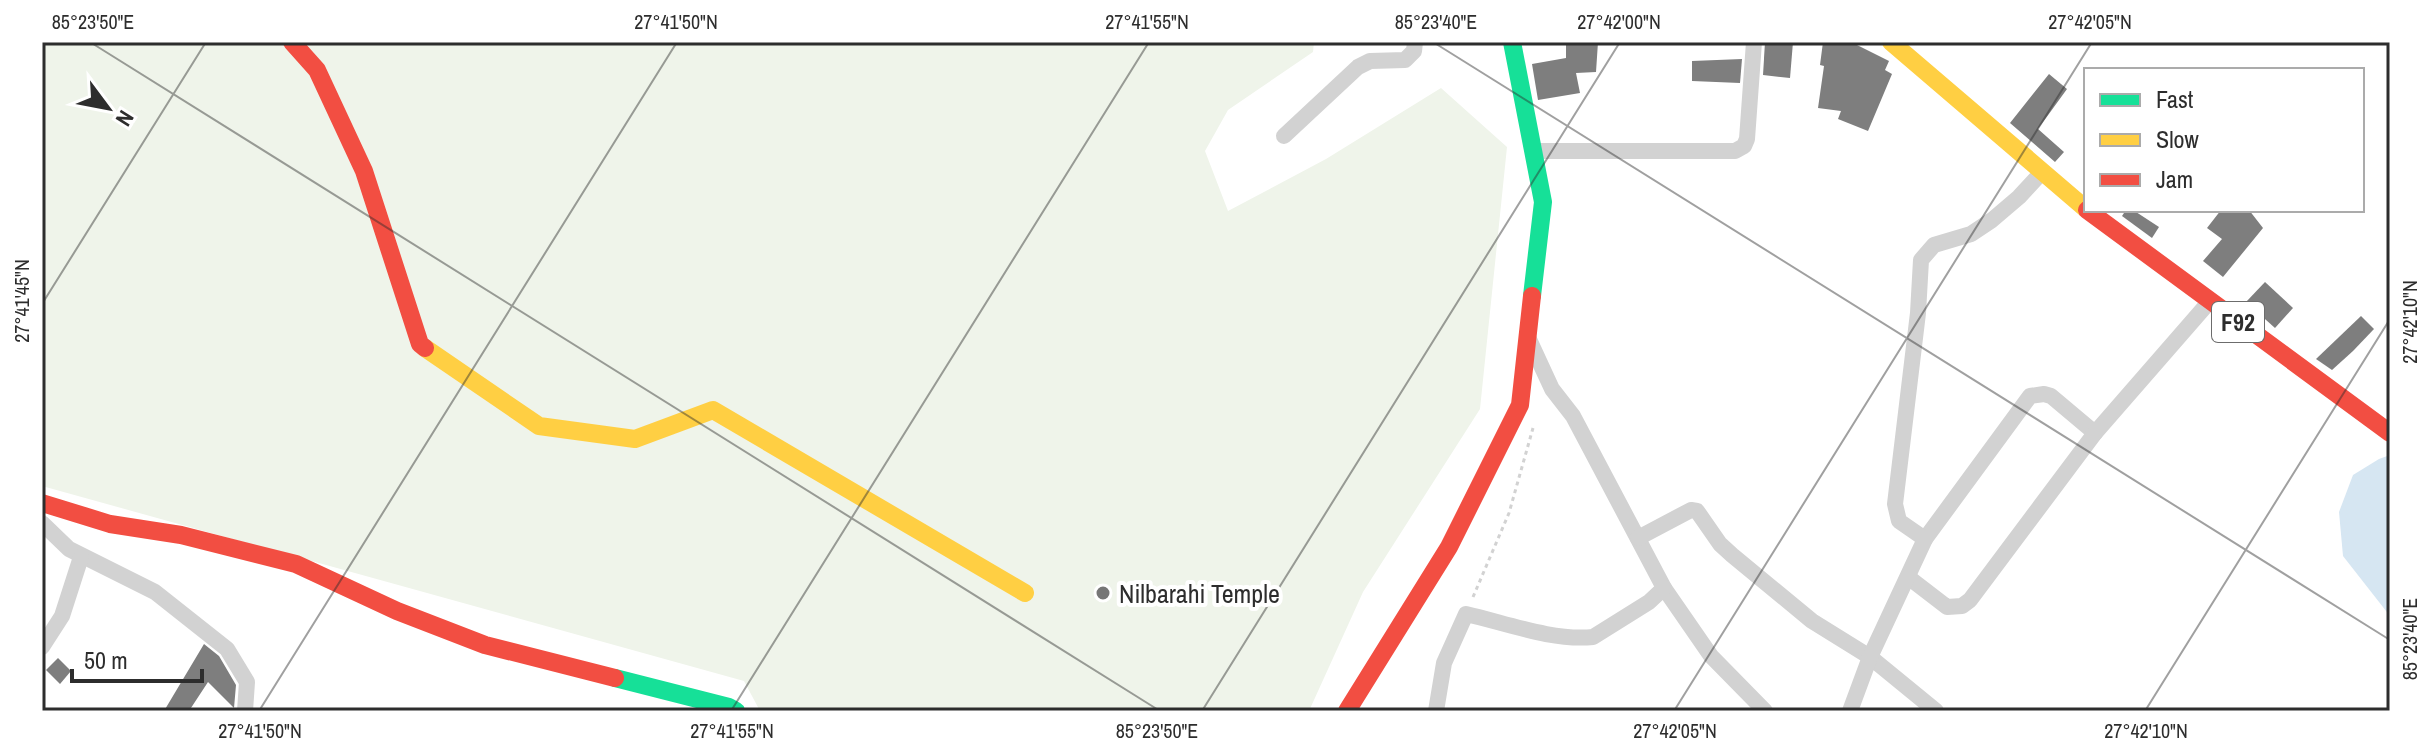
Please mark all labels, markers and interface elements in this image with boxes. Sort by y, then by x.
text: 85°23'50"E [52,8,134,35]
text: 27°41'50"N [634,8,718,35]
text: 27°41'55"N [1105,8,1189,35]
text: 85°23'40"E [1395,8,1477,35]
text: 27°42'00"N [1577,8,1661,35]
text: 27°42'05"N [2048,8,2132,35]
north arrow [68,68,148,148]
legend [2084,68,2364,212]
text: Fast [2156,83,2194,115]
text: N [109,105,141,132]
text: Slow [2156,123,2199,155]
text: Jam [2156,163,2193,195]
text: 27°41'45"N [8,259,35,343]
text: 27°42'10"N [2396,280,2423,364]
road number: F92 [2212,302,2264,342]
place label: Nilbarahi Temple [1119,576,1280,611]
marker: Nilbarahi Temple [1094,584,1112,602]
text: 85°23'40"E [2396,598,2423,680]
scale bar [72,633,202,683]
text: 50 m [84,644,128,676]
text: 27°41'50"N [218,717,302,744]
text: 27°41'55"N [690,717,774,744]
text: 85°23'50"E [1116,717,1198,744]
text: 27°42'05"N [1633,717,1717,744]
text: 27°42'10"N [2104,717,2188,744]

